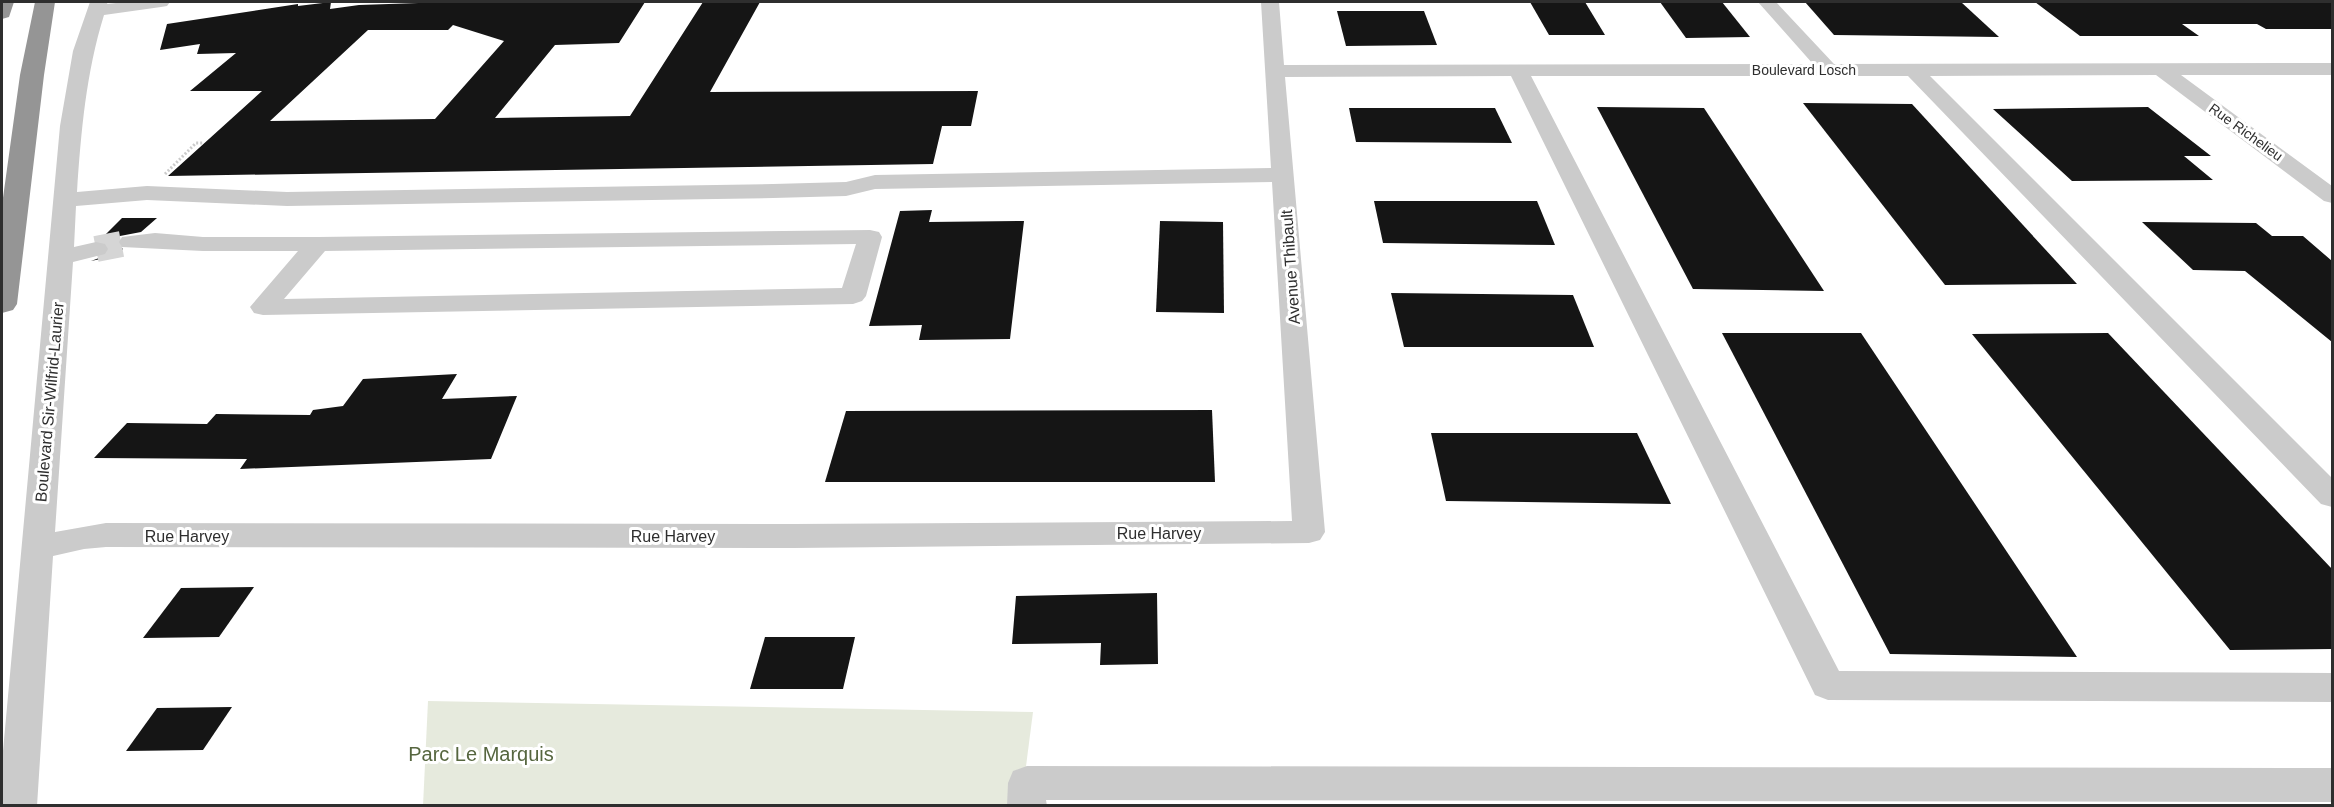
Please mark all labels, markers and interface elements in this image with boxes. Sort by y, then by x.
street label: Boulevard Losch [1752,62,1856,78]
street label: Rue Richelieu [2206,100,2286,164]
street label: Avenue Thibault [1278,208,1303,325]
street label: Boulevard Sir-Wilfrid-Laurier [32,301,67,503]
street label: Rue Harvey [1117,525,1201,542]
street label: Rue Harvey [145,528,229,545]
street label: Rue Harvey [631,528,715,545]
park label: Parc Le Marquis [408,743,554,765]

